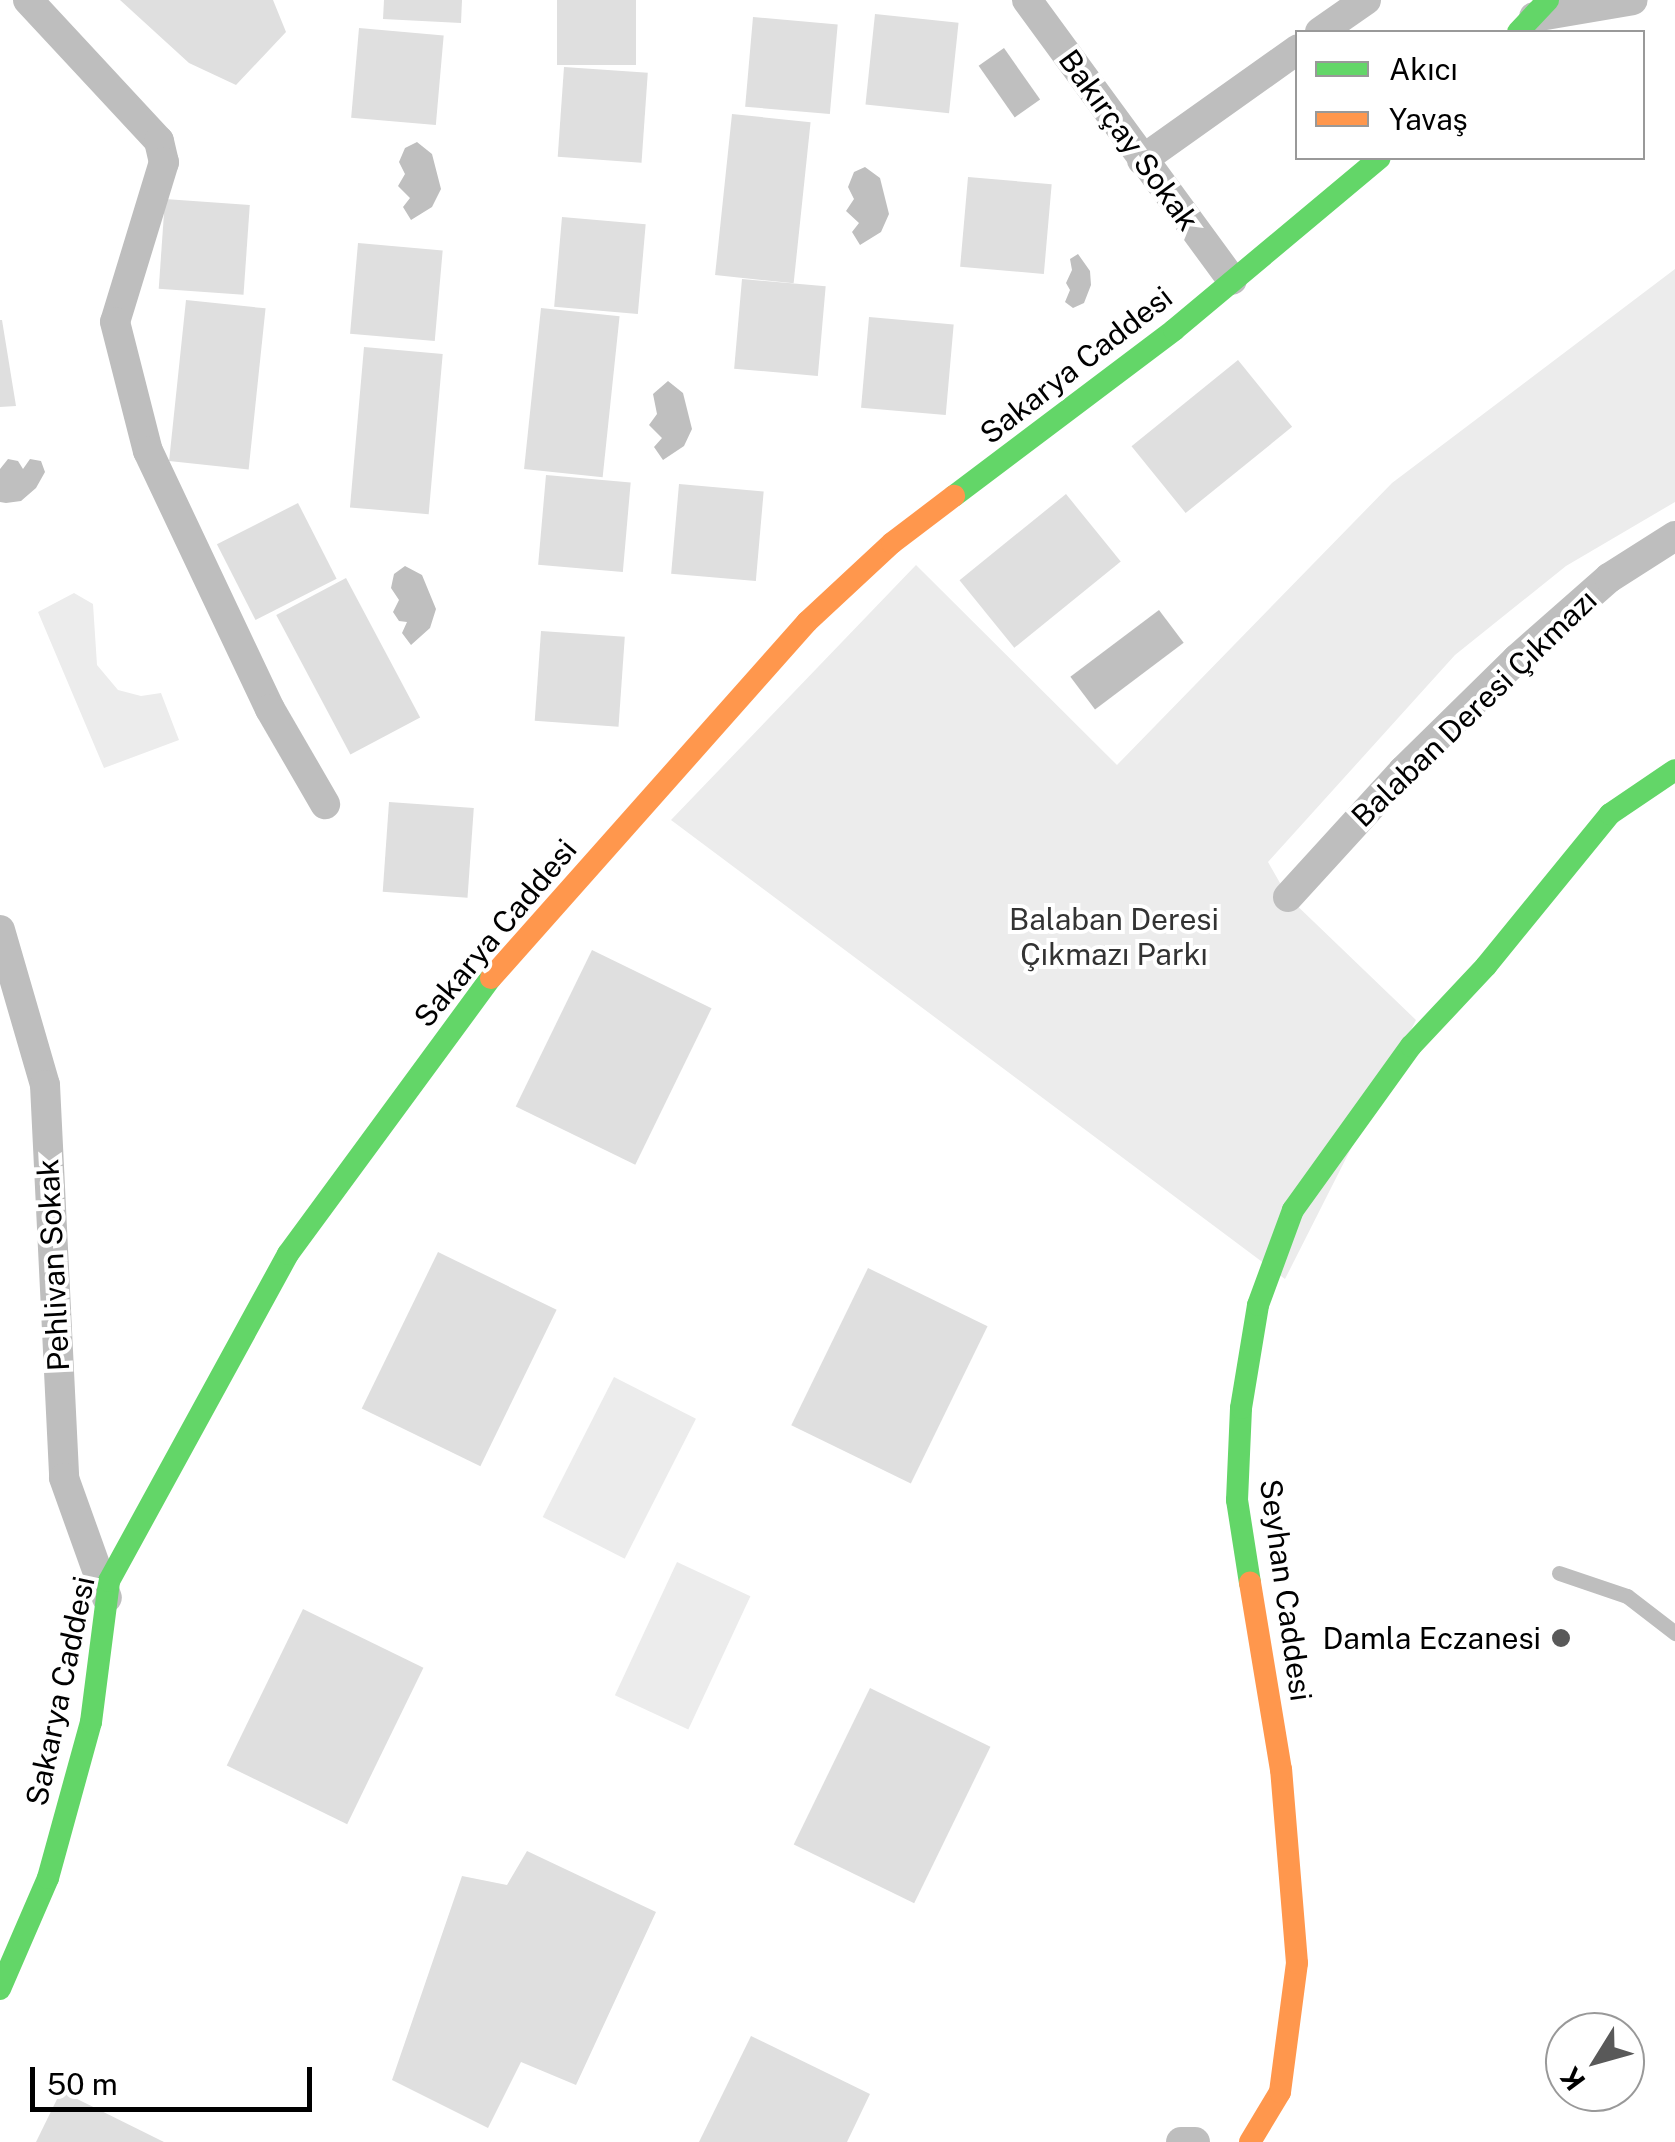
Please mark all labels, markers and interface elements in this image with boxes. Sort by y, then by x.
legend [1295,30,1645,160]
street label: Bakırçay Sokak [1051,42,1207,238]
text: Akıcı [1389,51,1458,87]
text: Yavaş [1389,101,1468,137]
street label: Sakarya Caddesi [973,279,1179,451]
street label: Balaban Deresi Çıkmazı [1344,582,1604,834]
street label: Sakarya Caddesi [406,832,584,1034]
park label: Balaban Deresi Çıkmazı Parkı [1009,901,1219,972]
street label: Pehlivan Sokak [29,1158,77,1372]
street label: Seyhan Caddesi [1253,1477,1319,1703]
street label: Sakarya Caddesi [18,1573,102,1809]
place label: Damla Eczanesi [1322,1620,1541,1656]
marker: Damla Eczanesi [1550,1627,1572,1649]
north arrow [1545,2012,1645,2112]
scale bar [35,2047,318,2109]
text: K [1553,2061,1591,2097]
text: 50 m [47,2066,118,2102]

